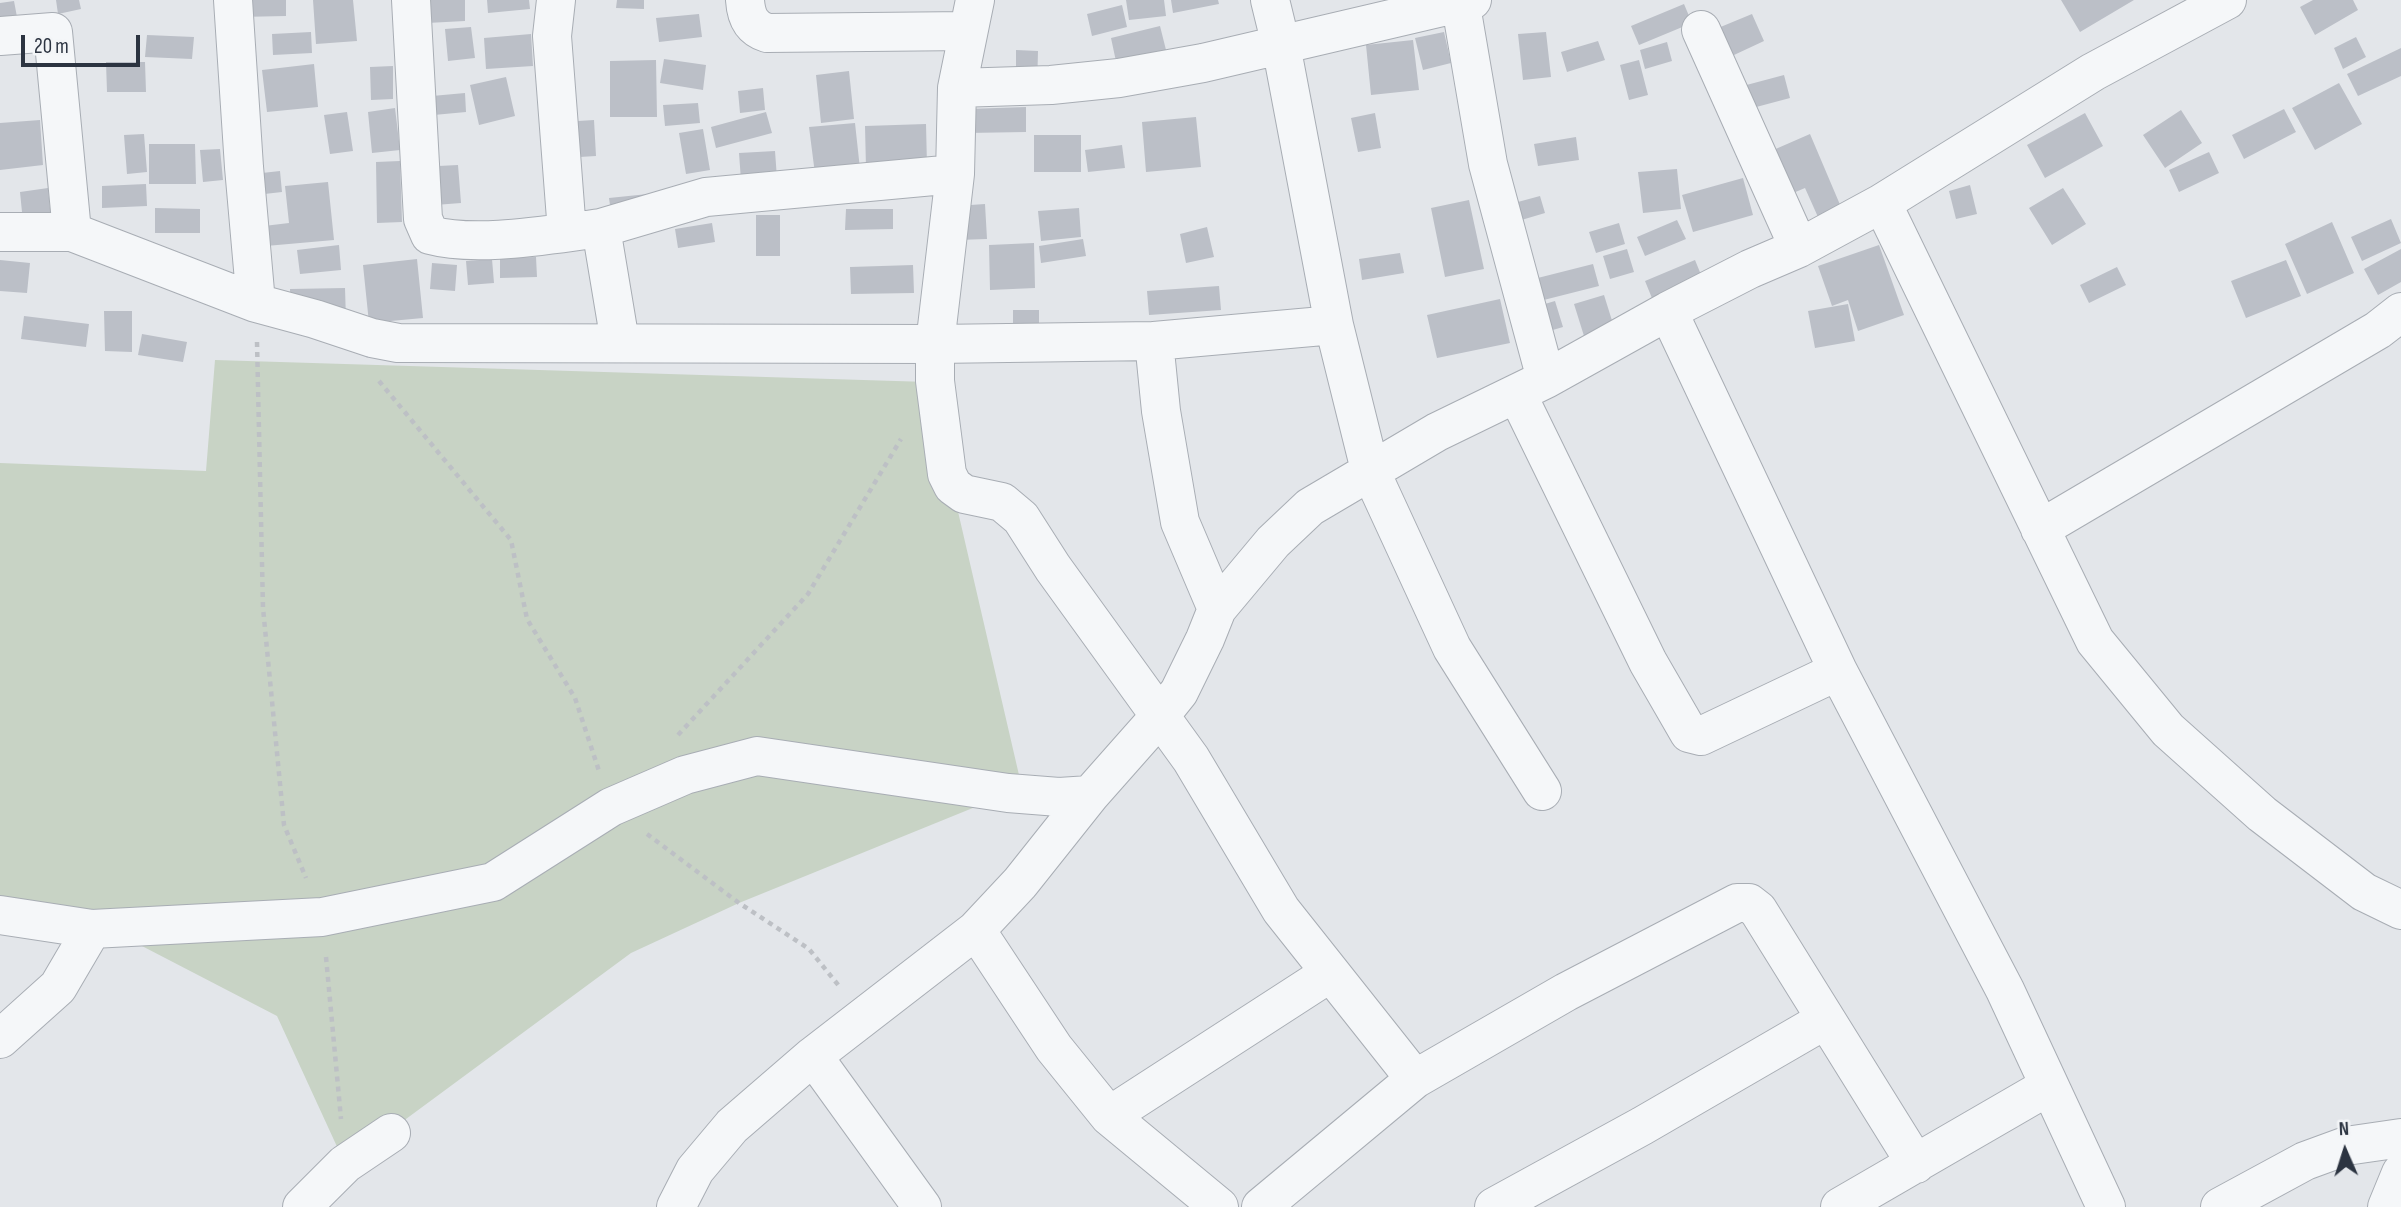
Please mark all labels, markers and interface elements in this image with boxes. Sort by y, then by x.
scale bar [24,21,144,65]
text: 20 m [34,34,69,59]
north arrow [2310,1116,2380,1186]
text: N [2338,1118,2350,1141]

